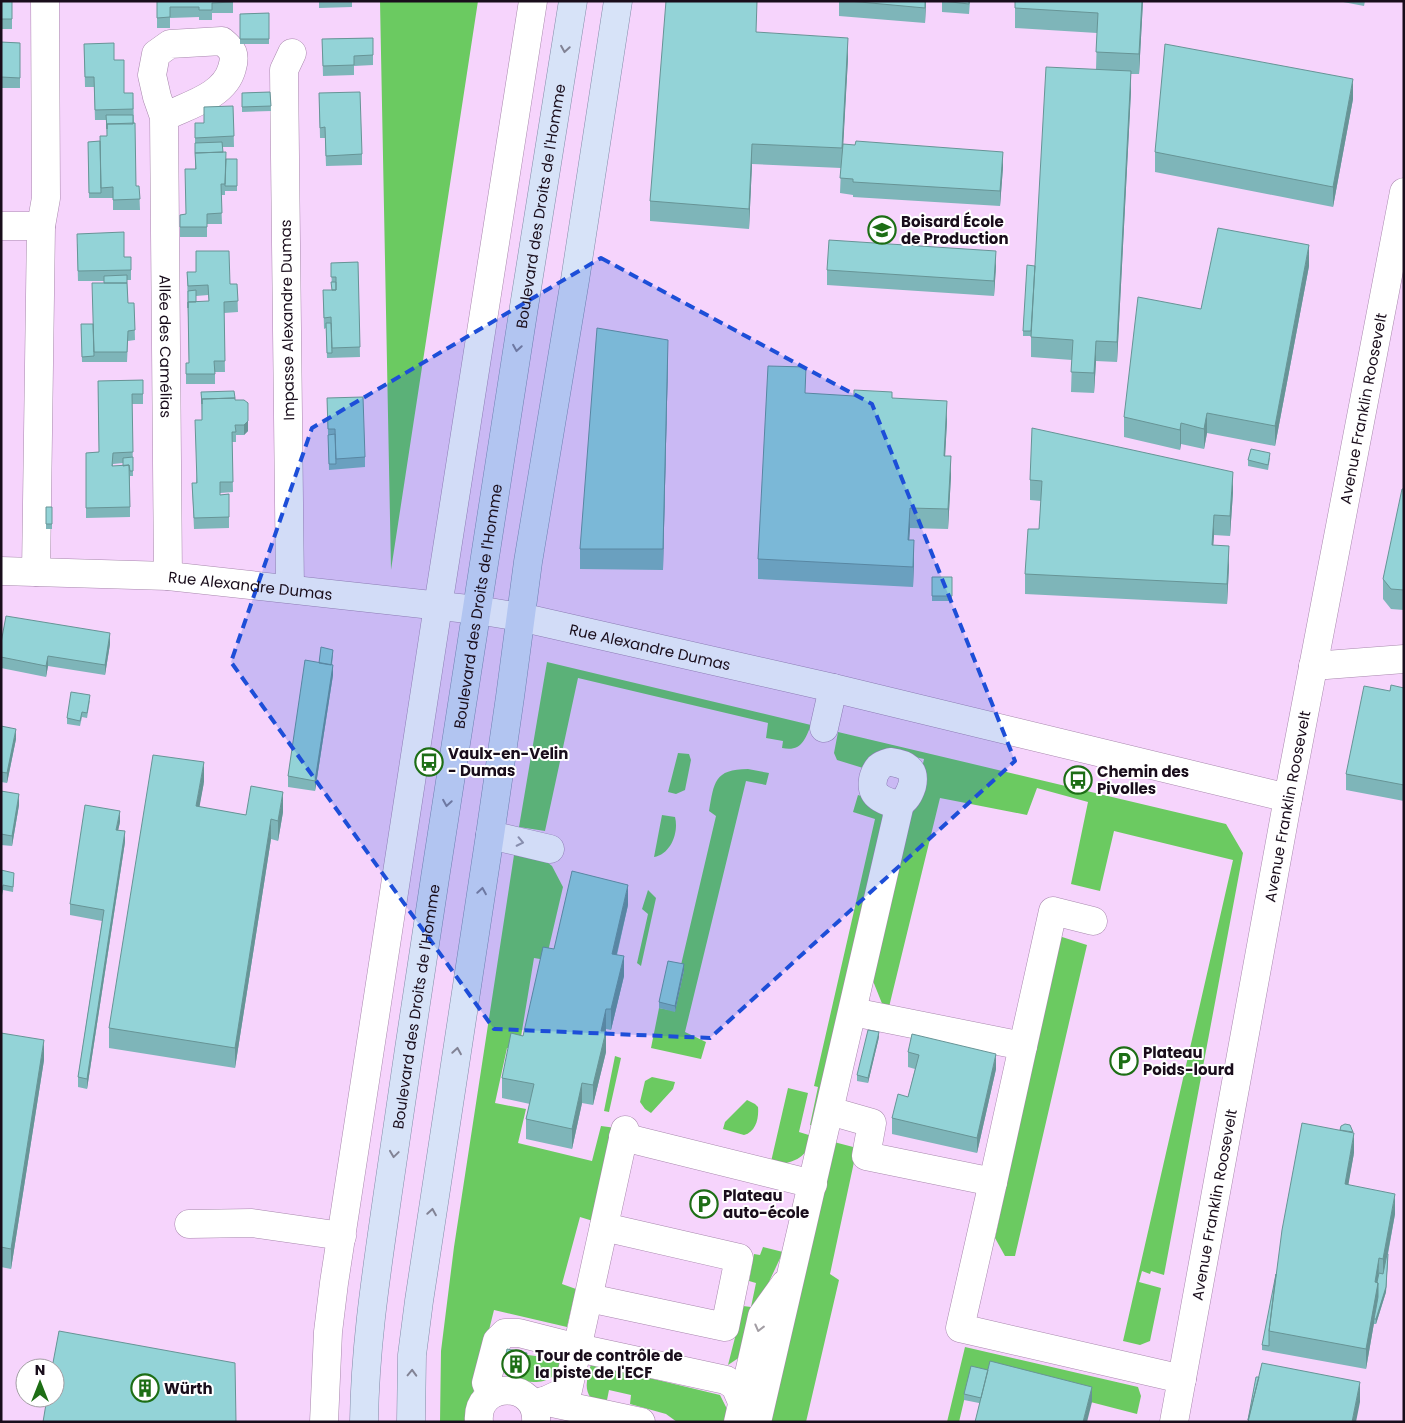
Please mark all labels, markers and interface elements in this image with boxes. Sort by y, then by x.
one-way arrow [561,45,571,54]
street label: Boulevard des Droits de l'Homme [510,82,570,330]
place label: Boisard École de Production [901,211,1009,249]
school or university icon: Boisard École de Production [867,215,897,245]
street label: Impasse Alexandre Dumas [275,219,299,421]
street label: Allée des Camélias [155,275,177,418]
street label: Avenue Franklin Roosevelt [1334,311,1391,506]
one-way arrow [512,344,522,352]
street label: Boulevard des Droits de l'Homme [448,482,507,730]
street label: Rue Alexandre Dumas [167,566,334,605]
street label: Rue Alexandre Dumas [567,618,733,675]
street label: Avenue Franklin Roosevelt [1259,709,1315,904]
place label: Vaulx-en-Velin - Dumas [448,743,568,781]
bus stop icon: Vaulx-en-Velin - Dumas [414,747,444,777]
place label: Chemin des Pivolles [1097,761,1189,799]
bus stop icon: Chemin des Pivolles [1063,765,1093,795]
one-way arrow [442,799,453,807]
one-way arrow [516,836,525,847]
street label: Boulevard des Droits de l'Homme [387,882,444,1130]
one-way arrow [476,886,487,894]
place label: Plateau Poids-lourd [1143,1042,1234,1080]
parking icon: Plateau Poids-lourd [1109,1046,1139,1076]
one-way arrow [451,1047,462,1055]
street label: Avenue Franklin Roosevelt [1186,1107,1242,1302]
one-way arrow [389,1149,399,1158]
place label: Plateau auto-école [723,1185,809,1223]
parking icon: Plateau auto-école [689,1189,719,1219]
one-way arrow [427,1208,437,1216]
one-way arrow [754,1324,765,1333]
place label: Tour de contrôle de la piste de l'ECF [535,1345,683,1383]
building icon: Tour de contrôle de la piste de l'ECF [501,1349,531,1379]
north arrow [15,1358,65,1408]
text: N [35,1360,45,1380]
one-way arrow [406,1369,417,1377]
building icon: Würth [130,1373,160,1403]
place label: Würth [164,1378,213,1399]

